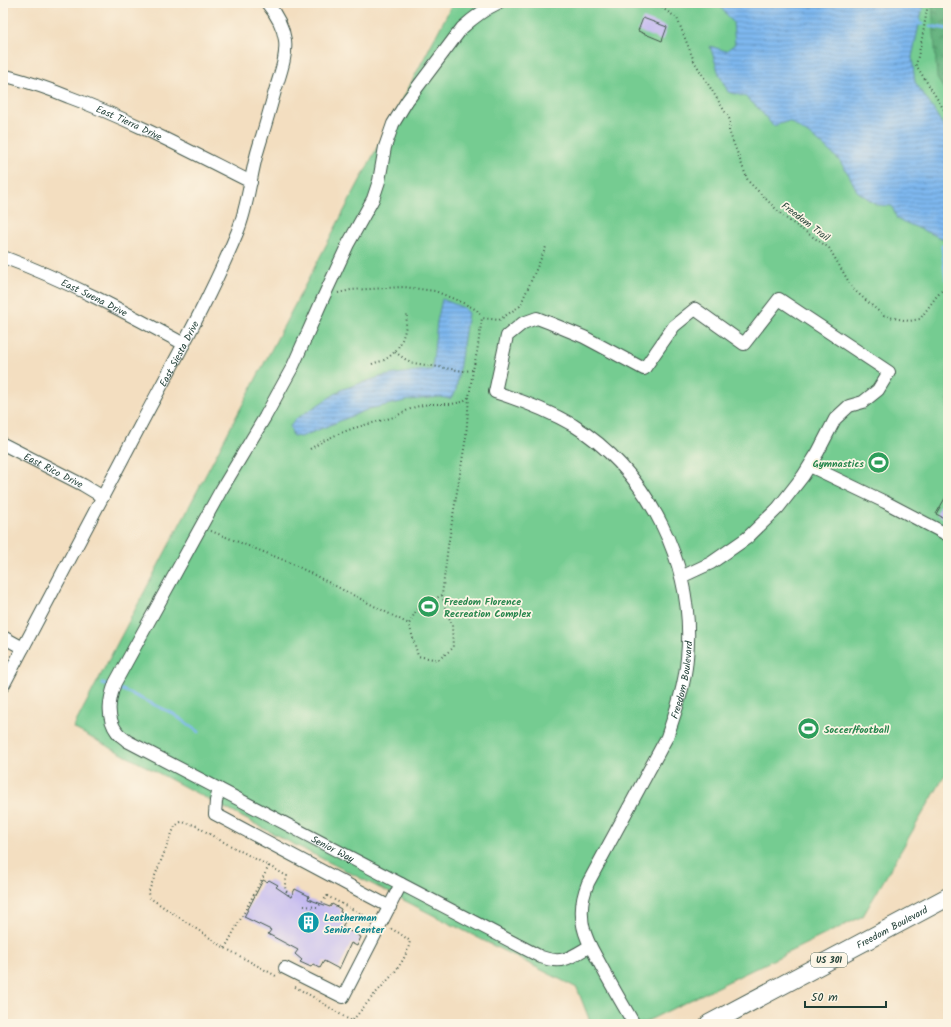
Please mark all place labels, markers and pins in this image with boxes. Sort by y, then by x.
sports icon: Gymnastics [866,450,892,476]
place label: Gymnastics [813,456,864,472]
sports icon: Freedom Florence Recreation Complex [415,594,441,620]
place label: Freedom Florence Recreation Complex [444,594,531,622]
sports icon: Soccer/football [796,716,822,742]
place label: Soccer/football [824,722,890,738]
building icon: Leatherman Senior Center [296,910,322,936]
place label: Leatherman Senior Center [324,910,385,938]

